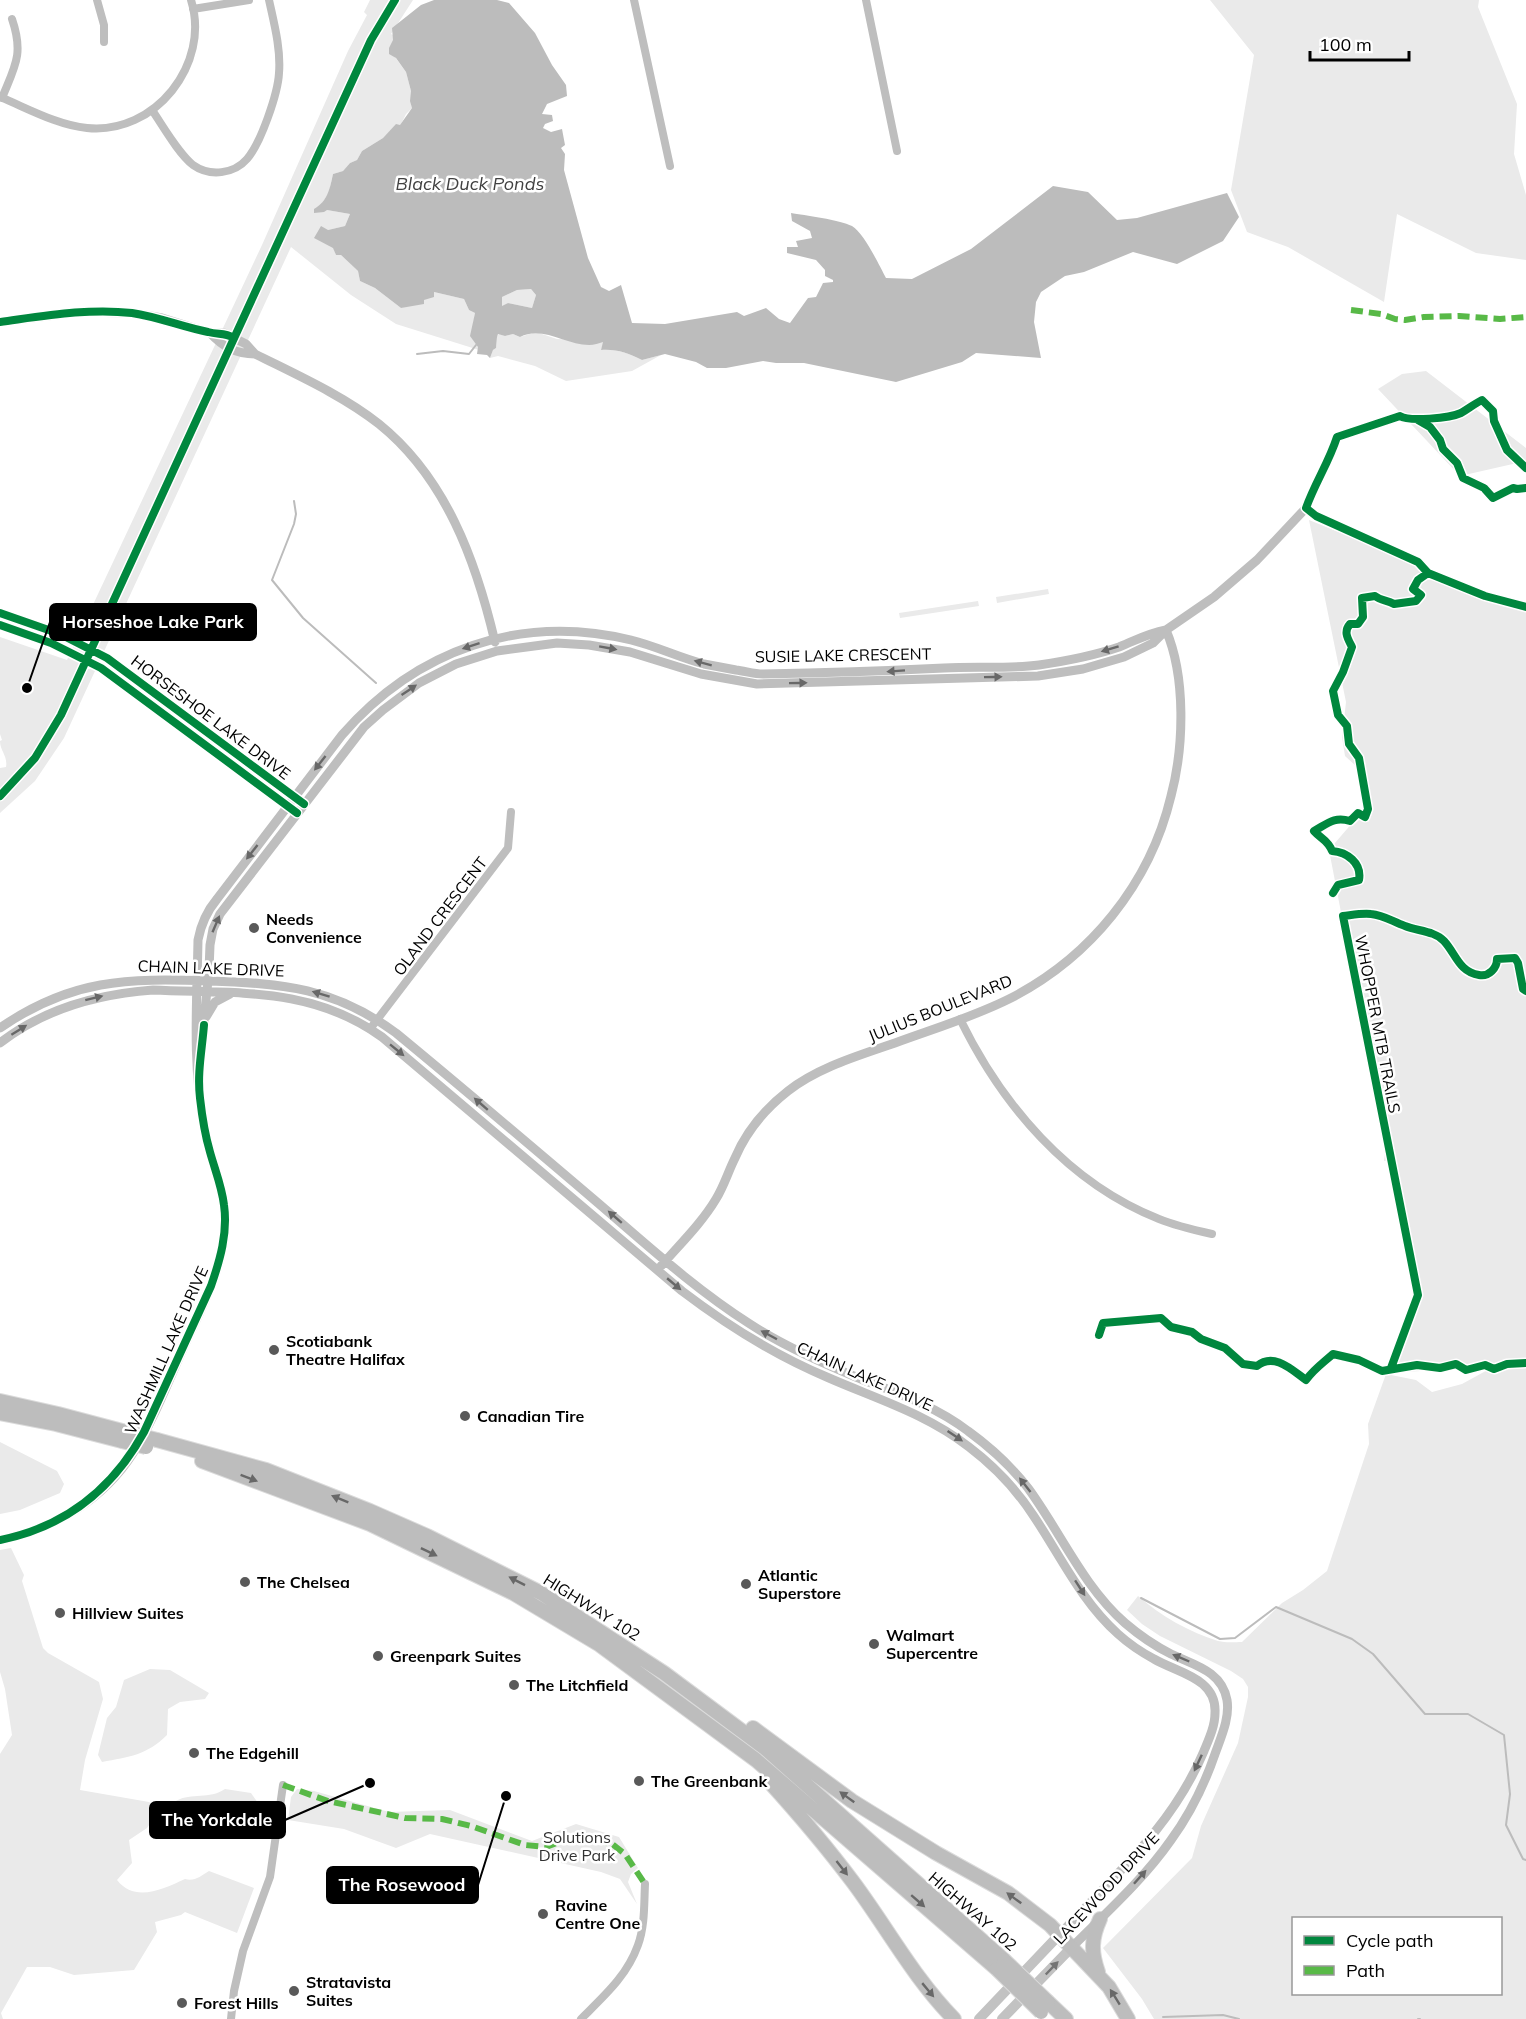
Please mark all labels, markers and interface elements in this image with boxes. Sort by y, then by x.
scale bar [1310,24,1409,62]
text: 100 m [1319,33,1372,56]
water label: Black Duck Ponds [396,172,544,195]
callout: Horseshoe Lake Park [50,604,256,640]
text: Horseshoe Lake Park [62,610,245,633]
one-way arrow [462,642,480,651]
street label: SUSIE LAKE CRESCENT [755,643,932,667]
one-way arrow [598,644,617,653]
one-way arrow [1101,645,1119,654]
street label: HORSESHOE LAKE DRIVE [127,650,295,784]
one-way arrow [693,657,712,667]
one-way arrow [887,666,906,675]
one-way arrow [984,673,1003,682]
one-way arrow [789,678,808,687]
one-way arrow [401,684,417,696]
one-way arrow [314,756,326,771]
one-way arrow [245,844,258,860]
street label: OLAND CRESCENT [389,852,491,979]
place label: Needs Convenience [266,909,362,947]
one-way arrow [211,914,221,932]
marker: Needs Convenience [247,921,261,935]
street label: WHOPPER MTB TRAILS [1351,933,1405,1115]
street label: CHAIN LAKE DRIVE [137,955,285,981]
street label: JULIUS BOULEVARD [865,970,1015,1046]
one-way arrow [312,989,330,998]
one-way arrow [85,993,103,1003]
one-way arrow [11,1024,27,1035]
one-way arrow [390,1043,405,1055]
one-way arrow [473,1097,488,1111]
one-way arrow [607,1211,623,1224]
street label: WASHMILL LAKE DRIVE [120,1263,212,1437]
one-way arrow [666,1277,681,1290]
one-way arrow [761,1330,778,1340]
place label: Scotiabank Theatre Halifax [286,1331,405,1369]
street label: CHAIN LAKE DRIVE [794,1337,936,1415]
marker: Scotiabank Theatre Halifax [267,1343,281,1357]
place label: Canadian Tire [477,1406,584,1426]
marker: Canadian Tire [458,1409,472,1423]
one-way arrow [946,1430,962,1442]
one-way arrow [240,1473,258,1483]
one-way arrow [1019,1478,1031,1494]
one-way arrow [331,1494,349,1503]
one-way arrow [420,1548,437,1557]
place label: Atlantic Superstore [758,1565,841,1603]
street label: HIGHWAY 102 [540,1569,644,1645]
place label: The Chelsea [257,1572,350,1592]
marker: The Chelsea [238,1575,252,1589]
one-way arrow [508,1576,525,1586]
marker: Atlantic Superstore [739,1577,753,1591]
one-way arrow [1074,1580,1086,1596]
place label: Hillview Suites [72,1603,184,1623]
marker: Hillview Suites [53,1606,67,1620]
place label: Walmart Supercentre [886,1625,978,1663]
marker: Walmart Supercentre [867,1637,881,1651]
place label: Greenpark Suites [390,1646,521,1666]
marker: Greenpark Suites [371,1649,385,1663]
one-way arrow [1172,1653,1190,1663]
place label: The Litchfield [526,1675,628,1695]
marker: The Litchfield [507,1678,521,1692]
place label: The Edgehill [206,1743,299,1763]
marker: The Edgehill [187,1746,201,1760]
one-way arrow [1194,1755,1203,1772]
place label: The Greenbank [651,1771,768,1791]
marker: The Greenbank [632,1774,646,1788]
one-way arrow [840,1792,855,1804]
callout: The Yorkdale [150,1802,285,1838]
text: The Yorkdale [162,1808,273,1831]
park label: Solutions Drive Park [539,1827,616,1865]
street label: LACEWOOD DRIVE [1049,1828,1163,1948]
one-way arrow [836,1861,848,1876]
callout: The Rosewood [327,1867,478,1903]
street label: HIGHWAY 102 [925,1867,1021,1955]
one-way arrow [1133,1870,1147,1884]
text: The Rosewood [339,1873,465,1896]
one-way arrow [1006,1892,1022,1904]
one-way arrow [910,1894,925,1907]
place label: Ravine Centre One [555,1895,640,1933]
marker: Ravine Centre One [536,1907,550,1921]
legend [1292,1917,1502,1995]
text: Cycle path [1346,1929,1433,1952]
text: Path [1346,1959,1385,1982]
one-way arrow [1044,1961,1058,1975]
place label: Stratavista Suites [306,1972,391,2010]
one-way arrow [921,1982,934,1997]
marker: Stratavista Suites [287,1984,301,1998]
one-way arrow [1110,1989,1121,2005]
place label: Forest Hills [194,1993,279,2013]
marker: Forest Hills [175,1996,189,2010]

